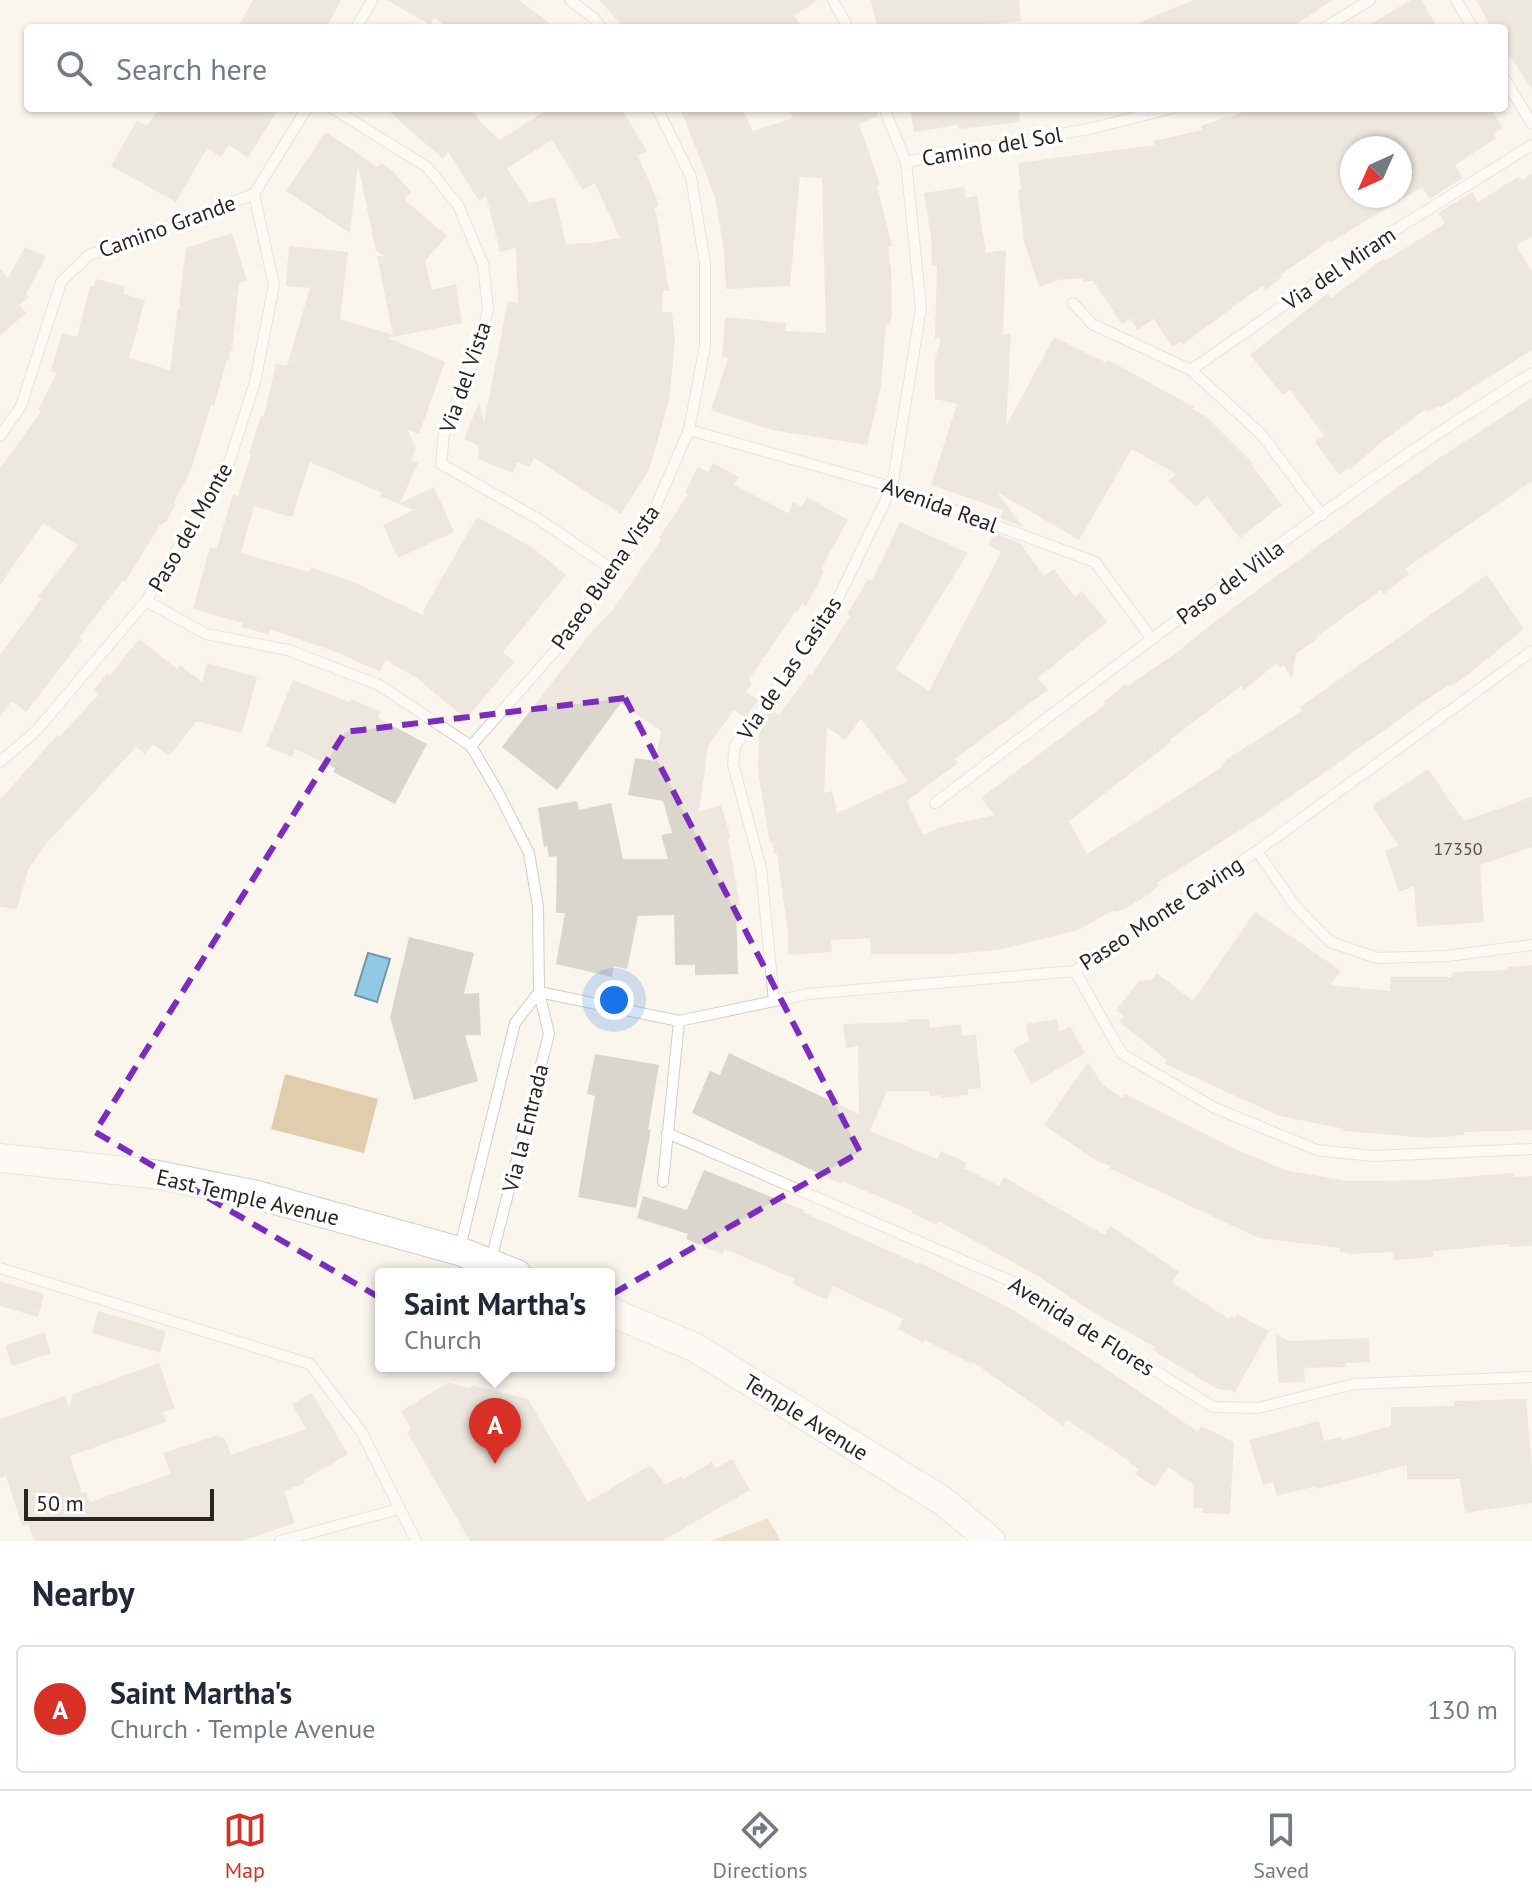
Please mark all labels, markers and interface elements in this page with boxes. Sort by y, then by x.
search box [24,24,1508,112]
icon: search [52,46,96,90]
text: Search here [116,49,267,88]
street label: Camino del Sol [920,120,1065,172]
north arrow [1340,136,1412,208]
street label: Camino Grande [95,188,239,264]
street label: Via del Miram [1276,220,1401,317]
street label: Via del Vista [433,318,497,437]
street label: Paso del Monte [142,458,238,596]
street label: Avenida Real [878,471,1002,539]
street label: Paseo Buena Vista [545,499,665,655]
street label: Paso del Villa [1171,534,1289,630]
street label: Via de Las Casitas [730,591,847,746]
house number: 17350 [1433,837,1483,860]
street label: Paseo Monte Caving [1074,850,1248,976]
your location [594,980,634,1020]
street label: Via la Entrada [495,1061,554,1196]
street label: East Temple Avenue [154,1162,342,1232]
popup [375,1268,615,1372]
street label: Avenida de Flores [1004,1270,1160,1382]
text: Saint Martha's [404,1284,586,1323]
text: Church [404,1323,482,1356]
street label: Temple Avenue [738,1368,874,1466]
pin: A [469,1398,521,1464]
scale bar [24,1485,214,1521]
text: 50 m [36,1489,84,1517]
text: Nearby [32,1571,134,1615]
text: Saint Martha's [110,1673,292,1712]
text: A [52,1693,68,1726]
text: 130 m [1427,1693,1498,1726]
text: Church · Temple Avenue [110,1712,376,1745]
tab: Map [223,1808,267,1884]
tab: Directions [712,1808,808,1884]
tab: Saved [1253,1808,1309,1884]

